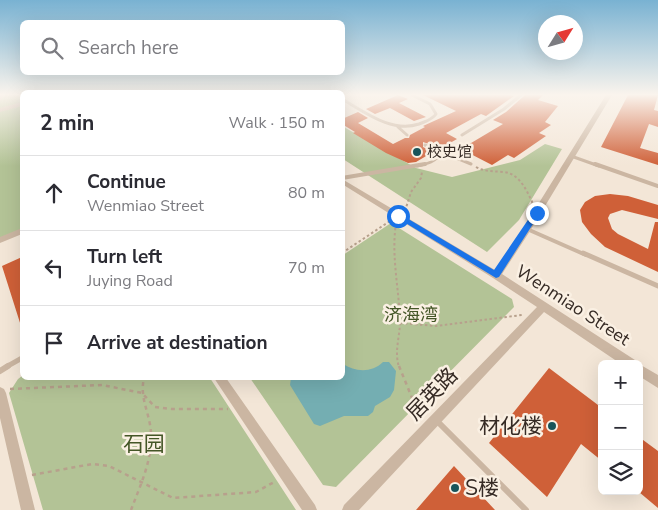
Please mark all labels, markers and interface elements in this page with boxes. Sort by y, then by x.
north arrow [538,15,583,60]
search box [20,20,345,75]
icon: search [38,34,66,62]
text: Search here [78,35,179,61]
text: 2 min [40,109,94,137]
text: Walk · 150 m [229,112,325,134]
place label: 校史馆 [427,142,472,162]
marker: 校史馆 [411,146,423,158]
text: Continue [87,169,166,195]
icon: ahead [40,179,68,207]
text: 80 m [288,182,325,204]
text: Wenmiao Street [87,195,204,217]
route end [526,202,549,225]
route start [387,205,410,228]
text: Turn left [87,244,162,270]
icon: left [40,254,68,282]
text: 70 m [288,257,325,279]
street label: Wenmiao Street [511,259,635,351]
text: Juying Road [87,270,173,292]
park label: 济海湾 [384,303,438,327]
icon: arrive [40,329,68,357]
text: Arrive at destination [87,330,268,356]
map controls [598,360,643,495]
button: + [598,360,643,405]
street label: 居英路 [400,362,464,426]
button: − [598,405,643,450]
place label: 材化楼 [479,412,542,440]
marker: 材化楼 [546,420,558,432]
park label: 石园 [123,430,165,458]
button: layers [598,450,643,495]
place label: S楼 [465,474,499,502]
marker: S楼 [449,482,461,494]

